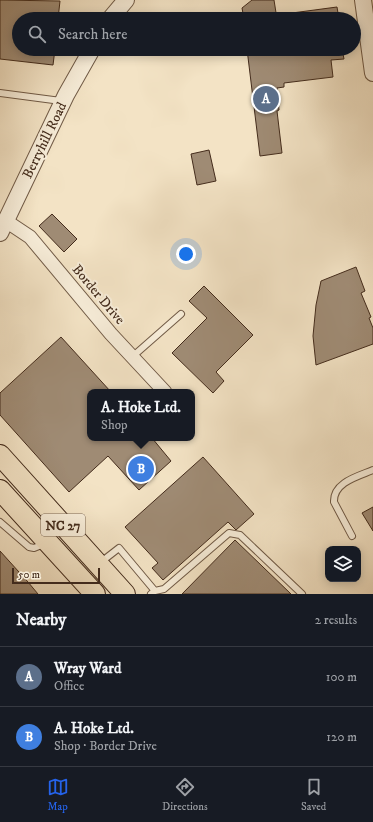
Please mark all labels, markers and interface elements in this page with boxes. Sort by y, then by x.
search box [12,12,361,56]
icon: search [26,23,48,45]
text: Search here [58,25,127,44]
pin: A [253,84,279,114]
street label: Berryhill Road [19,99,71,182]
your location [176,244,196,264]
street label: Border Drive [68,261,129,329]
popup [87,389,195,441]
text: A. Hoke Ltd. [101,398,181,417]
text: Shop [101,417,128,433]
pin: B [128,454,154,484]
road number: NC 27 [41,514,85,536]
map controls [325,546,361,582]
button: layers [325,546,361,582]
scale bar [12,566,100,585]
text: 50 m [18,568,40,582]
text: Nearby [16,609,66,631]
text: 2 results [315,612,357,628]
text: Wray Ward [54,659,121,678]
text: A [25,669,33,685]
text: 100 m [326,669,357,685]
text: Office [54,678,84,694]
text: A. Hoke Ltd. [54,719,134,738]
text: B [25,729,33,745]
text: 120 m [326,729,357,745]
text: Shop · Border Drive [54,738,157,754]
tab: Map [47,776,69,814]
tab: Directions [162,776,208,814]
tab: Saved [301,776,326,814]

